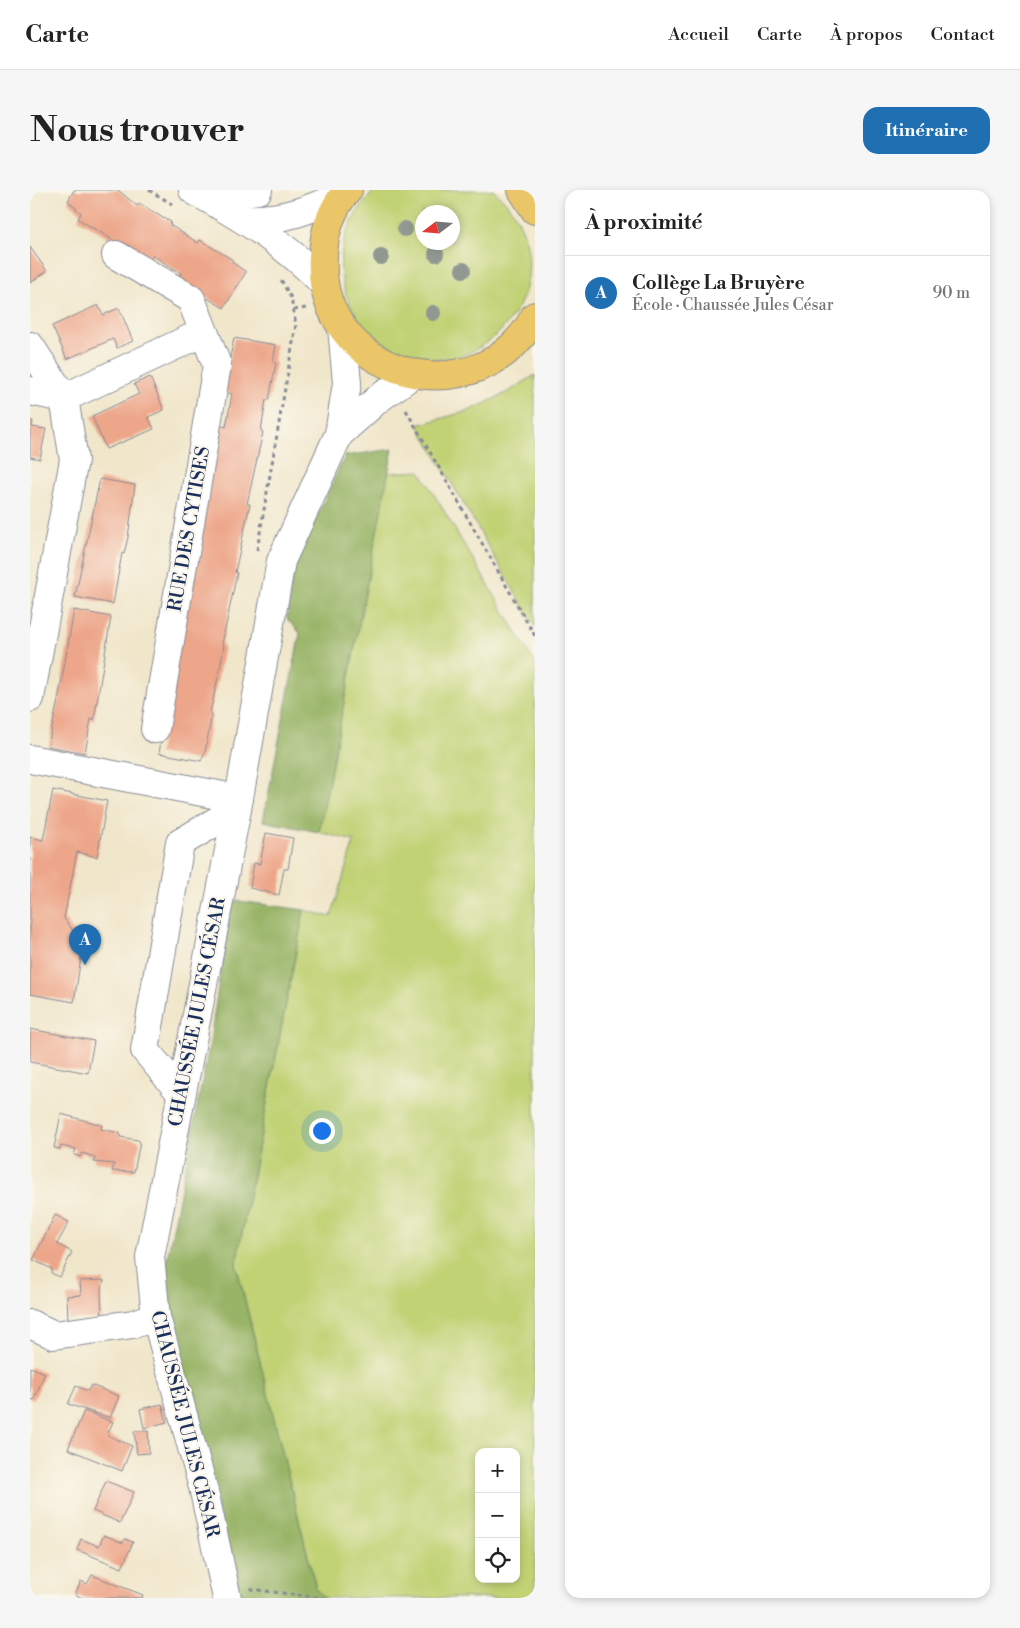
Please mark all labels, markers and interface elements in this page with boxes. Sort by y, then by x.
text: Carte [25,20,89,50]
text: Accueil [668,23,729,46]
text: Carte [757,23,802,46]
text: À propos [830,23,903,46]
text: Contact [931,23,995,46]
button: Itinéraire [863,107,990,154]
text: Nous trouver [30,109,245,152]
north arrow [415,205,460,250]
text: À proximité [585,210,702,236]
text: Collège La Bruyère [632,271,805,295]
text: A [595,283,607,303]
text: 90 m [932,283,970,303]
text: École · Chaussée Jules César [632,295,834,315]
street label: RUE DES CYTISES [163,444,215,614]
street label: CHAUSSÉE JULES CÉSAR [162,894,231,1129]
pin: A [69,924,101,965]
your location [309,1118,335,1144]
street label: CHAUSSÉE JULES CÉSAR [145,1308,226,1541]
map controls [475,1448,520,1583]
button: + [475,1448,520,1493]
button: − [475,1493,520,1538]
button: locate [475,1538,520,1583]

